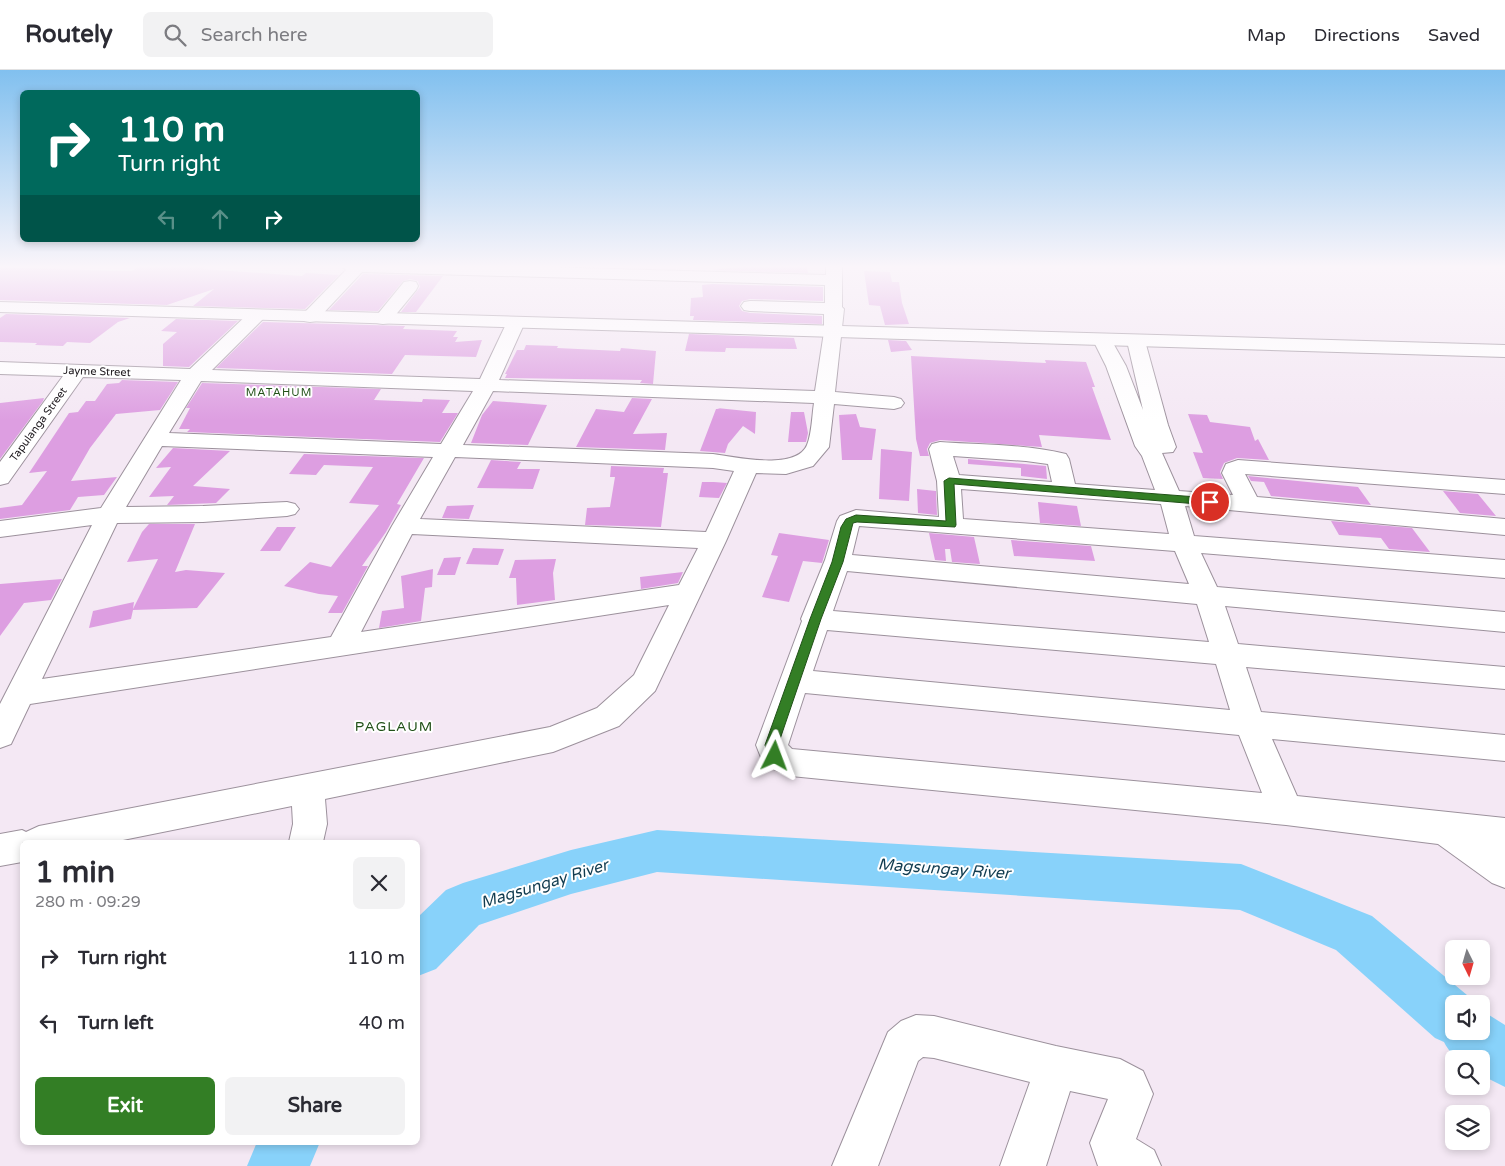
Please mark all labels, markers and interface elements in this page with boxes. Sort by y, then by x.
search box [143,12,493,57]
text: Routely [25,20,113,49]
icon: search [161,21,189,49]
text: Search here [201,24,308,46]
text: Map [1247,24,1286,46]
text: Directions [1314,24,1400,46]
text: Saved [1428,24,1480,46]
text: 110 m [118,109,225,151]
icon: right [35,110,100,175]
text: Turn right [118,151,220,177]
icon: left [153,205,181,233]
icon: ahead [206,205,234,233]
icon: right [259,205,287,233]
street label: Jayme Street [63,364,131,379]
street label: Tapulanga Street [7,385,70,464]
district label: MATAHUM [246,386,312,399]
pin [1189,481,1231,523]
icon: arrive [1196,488,1224,516]
district label: PAGLAUM [355,718,433,735]
position arrow [748,729,800,781]
text: 1 min [35,854,115,891]
water label: Magsungay River [877,854,1012,884]
water label: Magsungay River [478,855,612,913]
button: close [353,857,405,909]
text: 280 m · 09:29 [35,892,141,912]
north arrow [1445,940,1490,985]
map controls [1445,940,1490,1150]
icon: right [35,944,63,972]
text: Turn right [78,947,166,969]
text: 110 m [347,947,405,969]
button: sound [1445,995,1490,1040]
icon: left [35,1009,63,1037]
text: Turn left [78,1012,154,1034]
text: 40 m [359,1012,405,1034]
button: search [1445,1050,1490,1095]
button: Exit [35,1077,215,1135]
button: Share [225,1077,405,1135]
button: layers [1445,1105,1490,1150]

